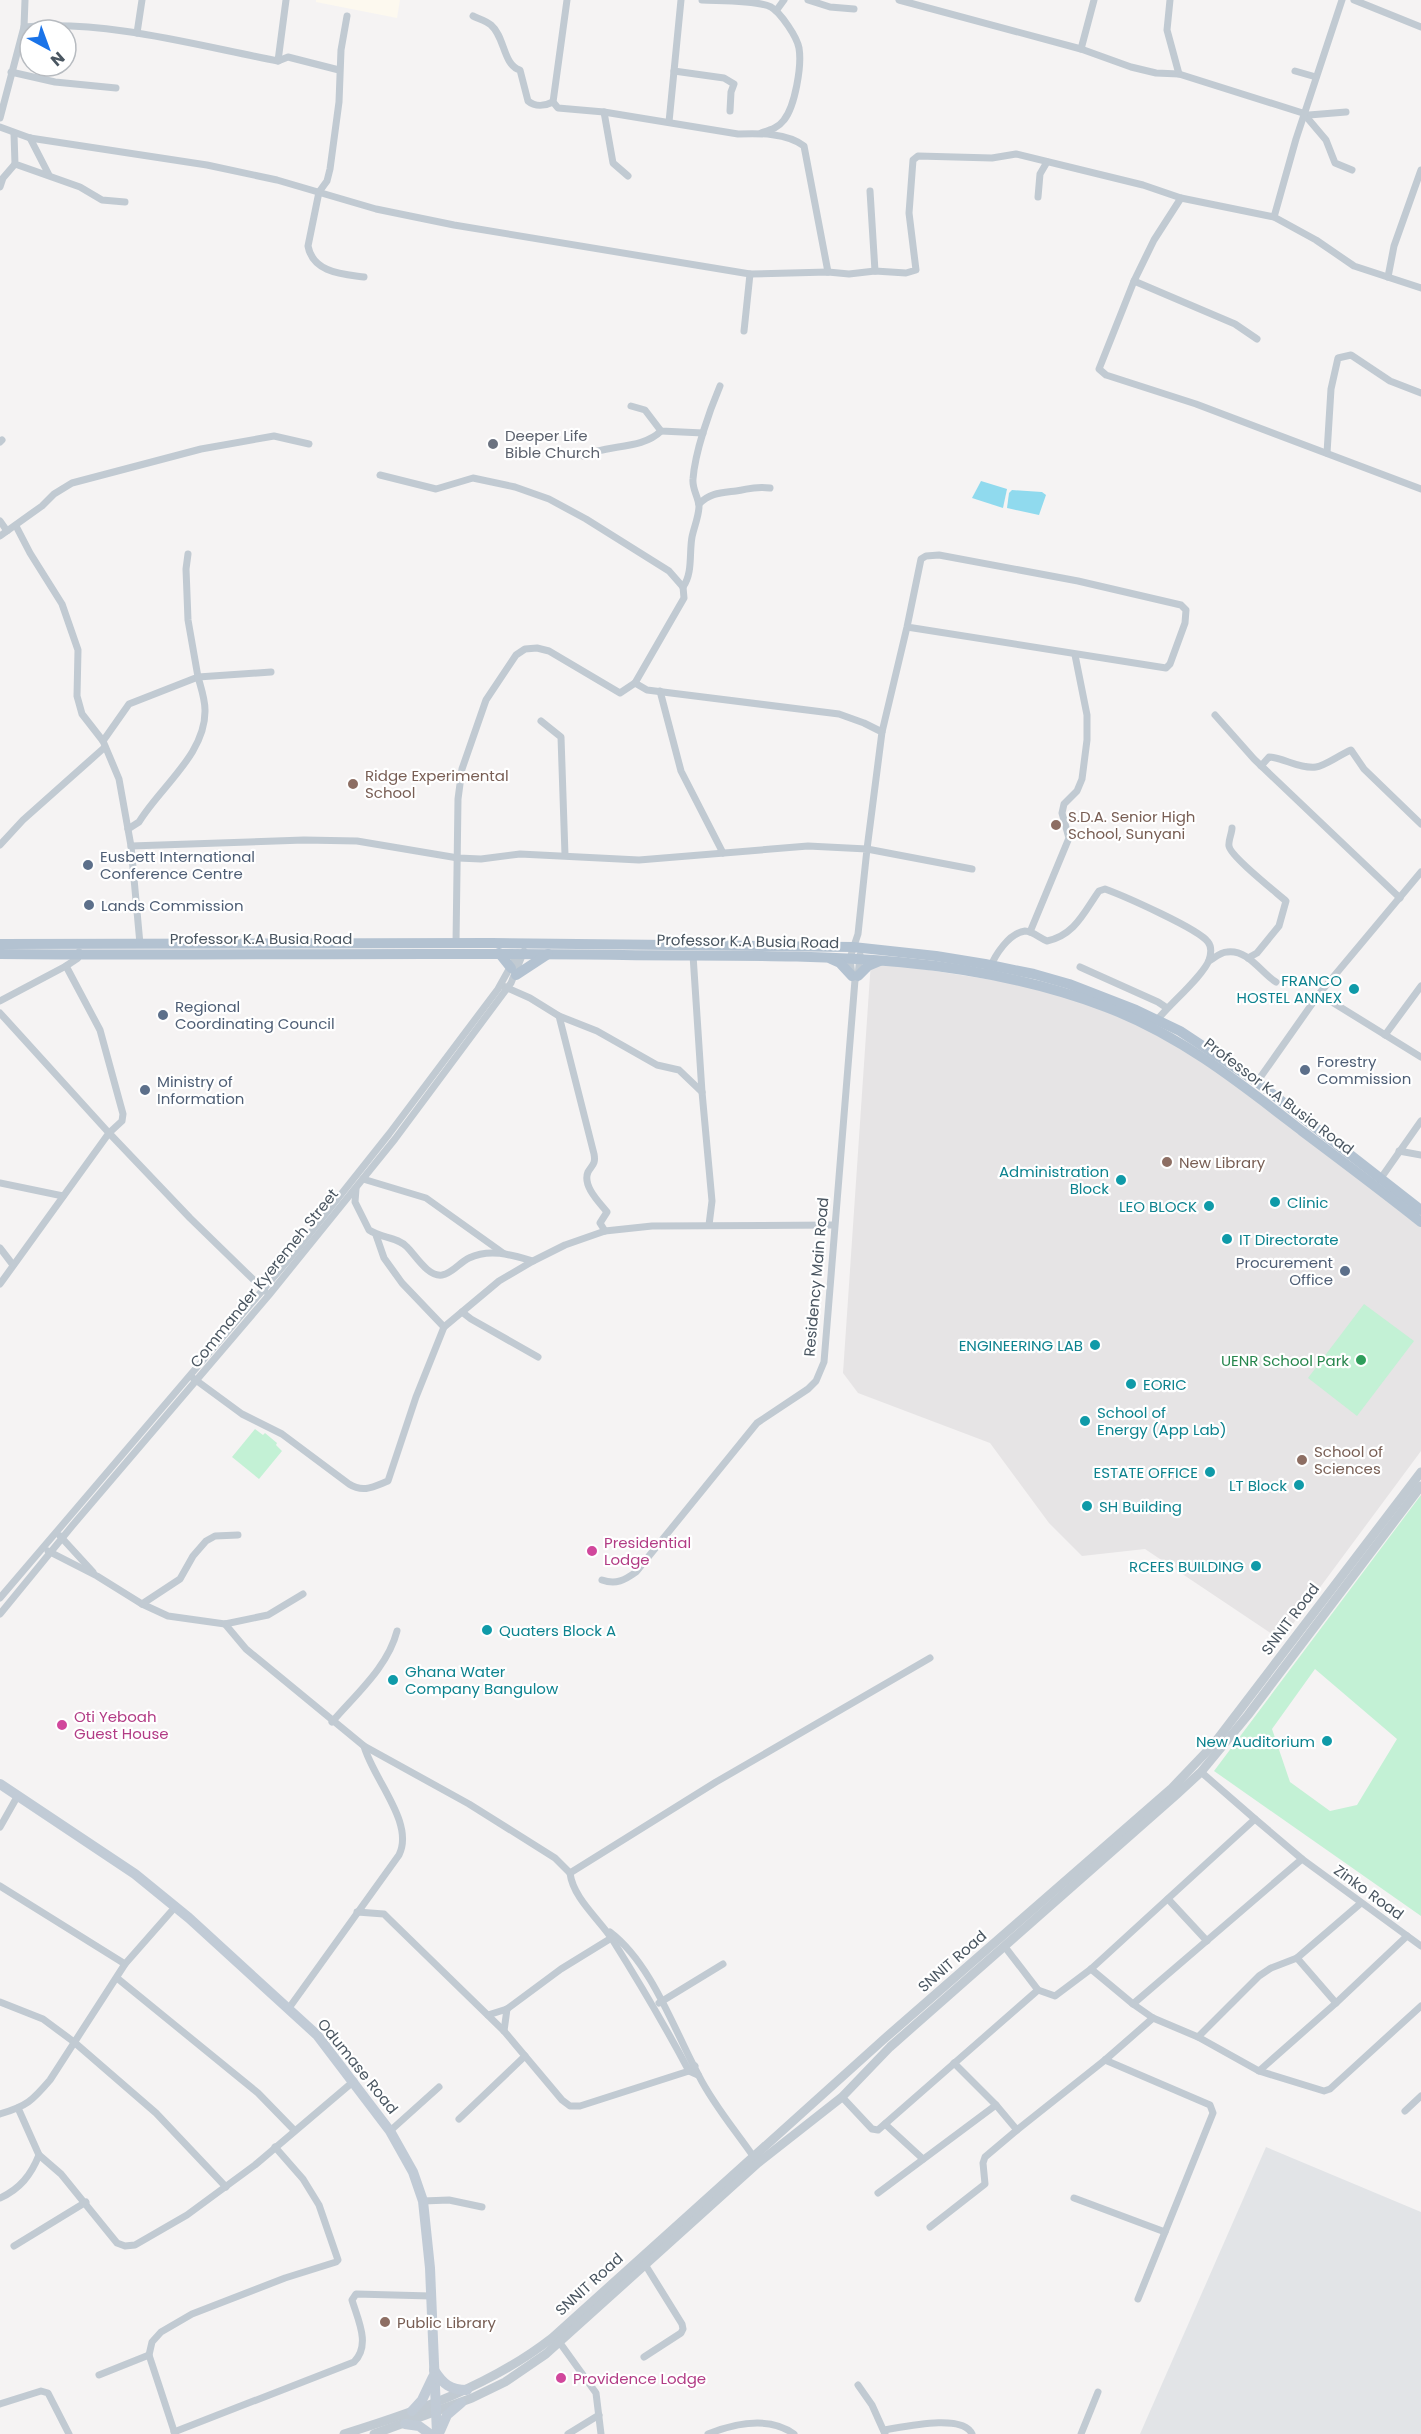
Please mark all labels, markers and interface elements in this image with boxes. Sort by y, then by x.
north arrow [18,18,78,78]
text: N [45,46,70,72]
place label: Deeper Life Bible Church [505,425,600,463]
marker: Deeper Life Bible Church [486,437,500,451]
place label: Ridge Experimental School [365,765,509,803]
marker: Ridge Experimental School [346,777,360,791]
place label: S.D.A. Senior High School, Sunyani [1068,806,1195,844]
marker: S.D.A. Senior High School, Sunyani [1049,818,1063,832]
place label: Eusbett International Conference Centre [100,846,255,884]
marker: Eusbett International Conference Centre [81,858,95,872]
place label: Lands Commission [101,895,244,916]
marker: Lands Commission [82,898,96,912]
street label: Professor K.A Busia Road [170,928,352,949]
street label: Professor K.A Busia Road [656,929,840,953]
place label: FRANCO HOSTEL ANNEX [1237,970,1342,1008]
marker: FRANCO HOSTEL ANNEX [1347,982,1361,996]
place label: Regional Coordinating Council [175,996,335,1034]
marker: Regional Coordinating Council [156,1008,170,1022]
street label: Professor K.A Busia Road [1200,1033,1358,1159]
place label: Forestry Commission [1317,1051,1411,1089]
marker: Forestry Commission [1298,1063,1312,1077]
place label: Ministry of Information [157,1071,244,1109]
marker: Ministry of Information [138,1083,152,1097]
place label: New Library [1179,1152,1266,1173]
marker: New Library [1160,1155,1174,1169]
place label: Administration Block [999,1161,1109,1199]
marker: Administration Block [1114,1173,1128,1187]
street label: Commander Kyeremeh Street [185,1184,343,1372]
place label: Clinic [1287,1192,1328,1213]
marker: Clinic [1268,1195,1282,1209]
street label: Residency Main Road [799,1196,833,1358]
place label: LEO BLOCK [1119,1196,1197,1217]
marker: LEO BLOCK [1202,1199,1216,1213]
place label: IT Directorate [1239,1229,1339,1250]
marker: IT Directorate [1220,1232,1234,1246]
place label: Procurement Office [1236,1252,1333,1290]
marker: Procurement Office [1338,1264,1352,1278]
place label: ENGINEERING LAB [959,1335,1083,1356]
marker: ENGINEERING LAB [1088,1338,1102,1352]
place label: UENR School Park [1221,1350,1349,1371]
marker: UENR School Park [1354,1353,1368,1367]
place label: EORIC [1143,1374,1187,1395]
marker: EORIC [1124,1377,1138,1391]
place label: School of Energy (App Lab) [1097,1402,1227,1440]
marker: School of Energy (App Lab) [1078,1414,1092,1428]
place label: School of Sciences [1314,1441,1383,1479]
marker: School of Sciences [1295,1453,1309,1467]
place label: ESTATE OFFICE [1094,1462,1198,1483]
marker: ESTATE OFFICE [1203,1465,1217,1479]
place label: LT Block [1229,1475,1287,1496]
marker: LT Block [1292,1478,1306,1492]
place label: SH Building [1099,1496,1182,1517]
marker: SH Building [1080,1499,1094,1513]
place label: Presidential Lodge [604,1532,691,1570]
marker: Presidential Lodge [585,1544,599,1558]
place label: RCEES BUILDING [1129,1556,1244,1577]
marker: RCEES BUILDING [1249,1559,1263,1573]
street label: SNNIT Road [1256,1579,1324,1659]
place label: Quaters Block A [499,1620,616,1641]
marker: Quaters Block A [480,1623,494,1637]
place label: Ghana Water Company Bangulow [405,1661,559,1699]
marker: Ghana Water Company Bangulow [386,1673,400,1687]
place label: Oti Yeboah Guest House [74,1706,169,1744]
marker: Oti Yeboah Guest House [55,1718,69,1732]
place label: New Auditorium [1196,1731,1315,1752]
marker: New Auditorium [1320,1734,1334,1748]
street label: Zinko Road [1330,1859,1408,1925]
street label: SNNIT Road [913,1925,991,1997]
street label: Odumase Road [313,2014,403,2118]
street label: SNNIT Road [550,2248,628,2320]
place label: Public Library [397,2312,497,2333]
marker: Public Library [378,2315,392,2329]
place label: Providence Lodge [573,2368,706,2389]
marker: Providence Lodge [554,2371,568,2385]

